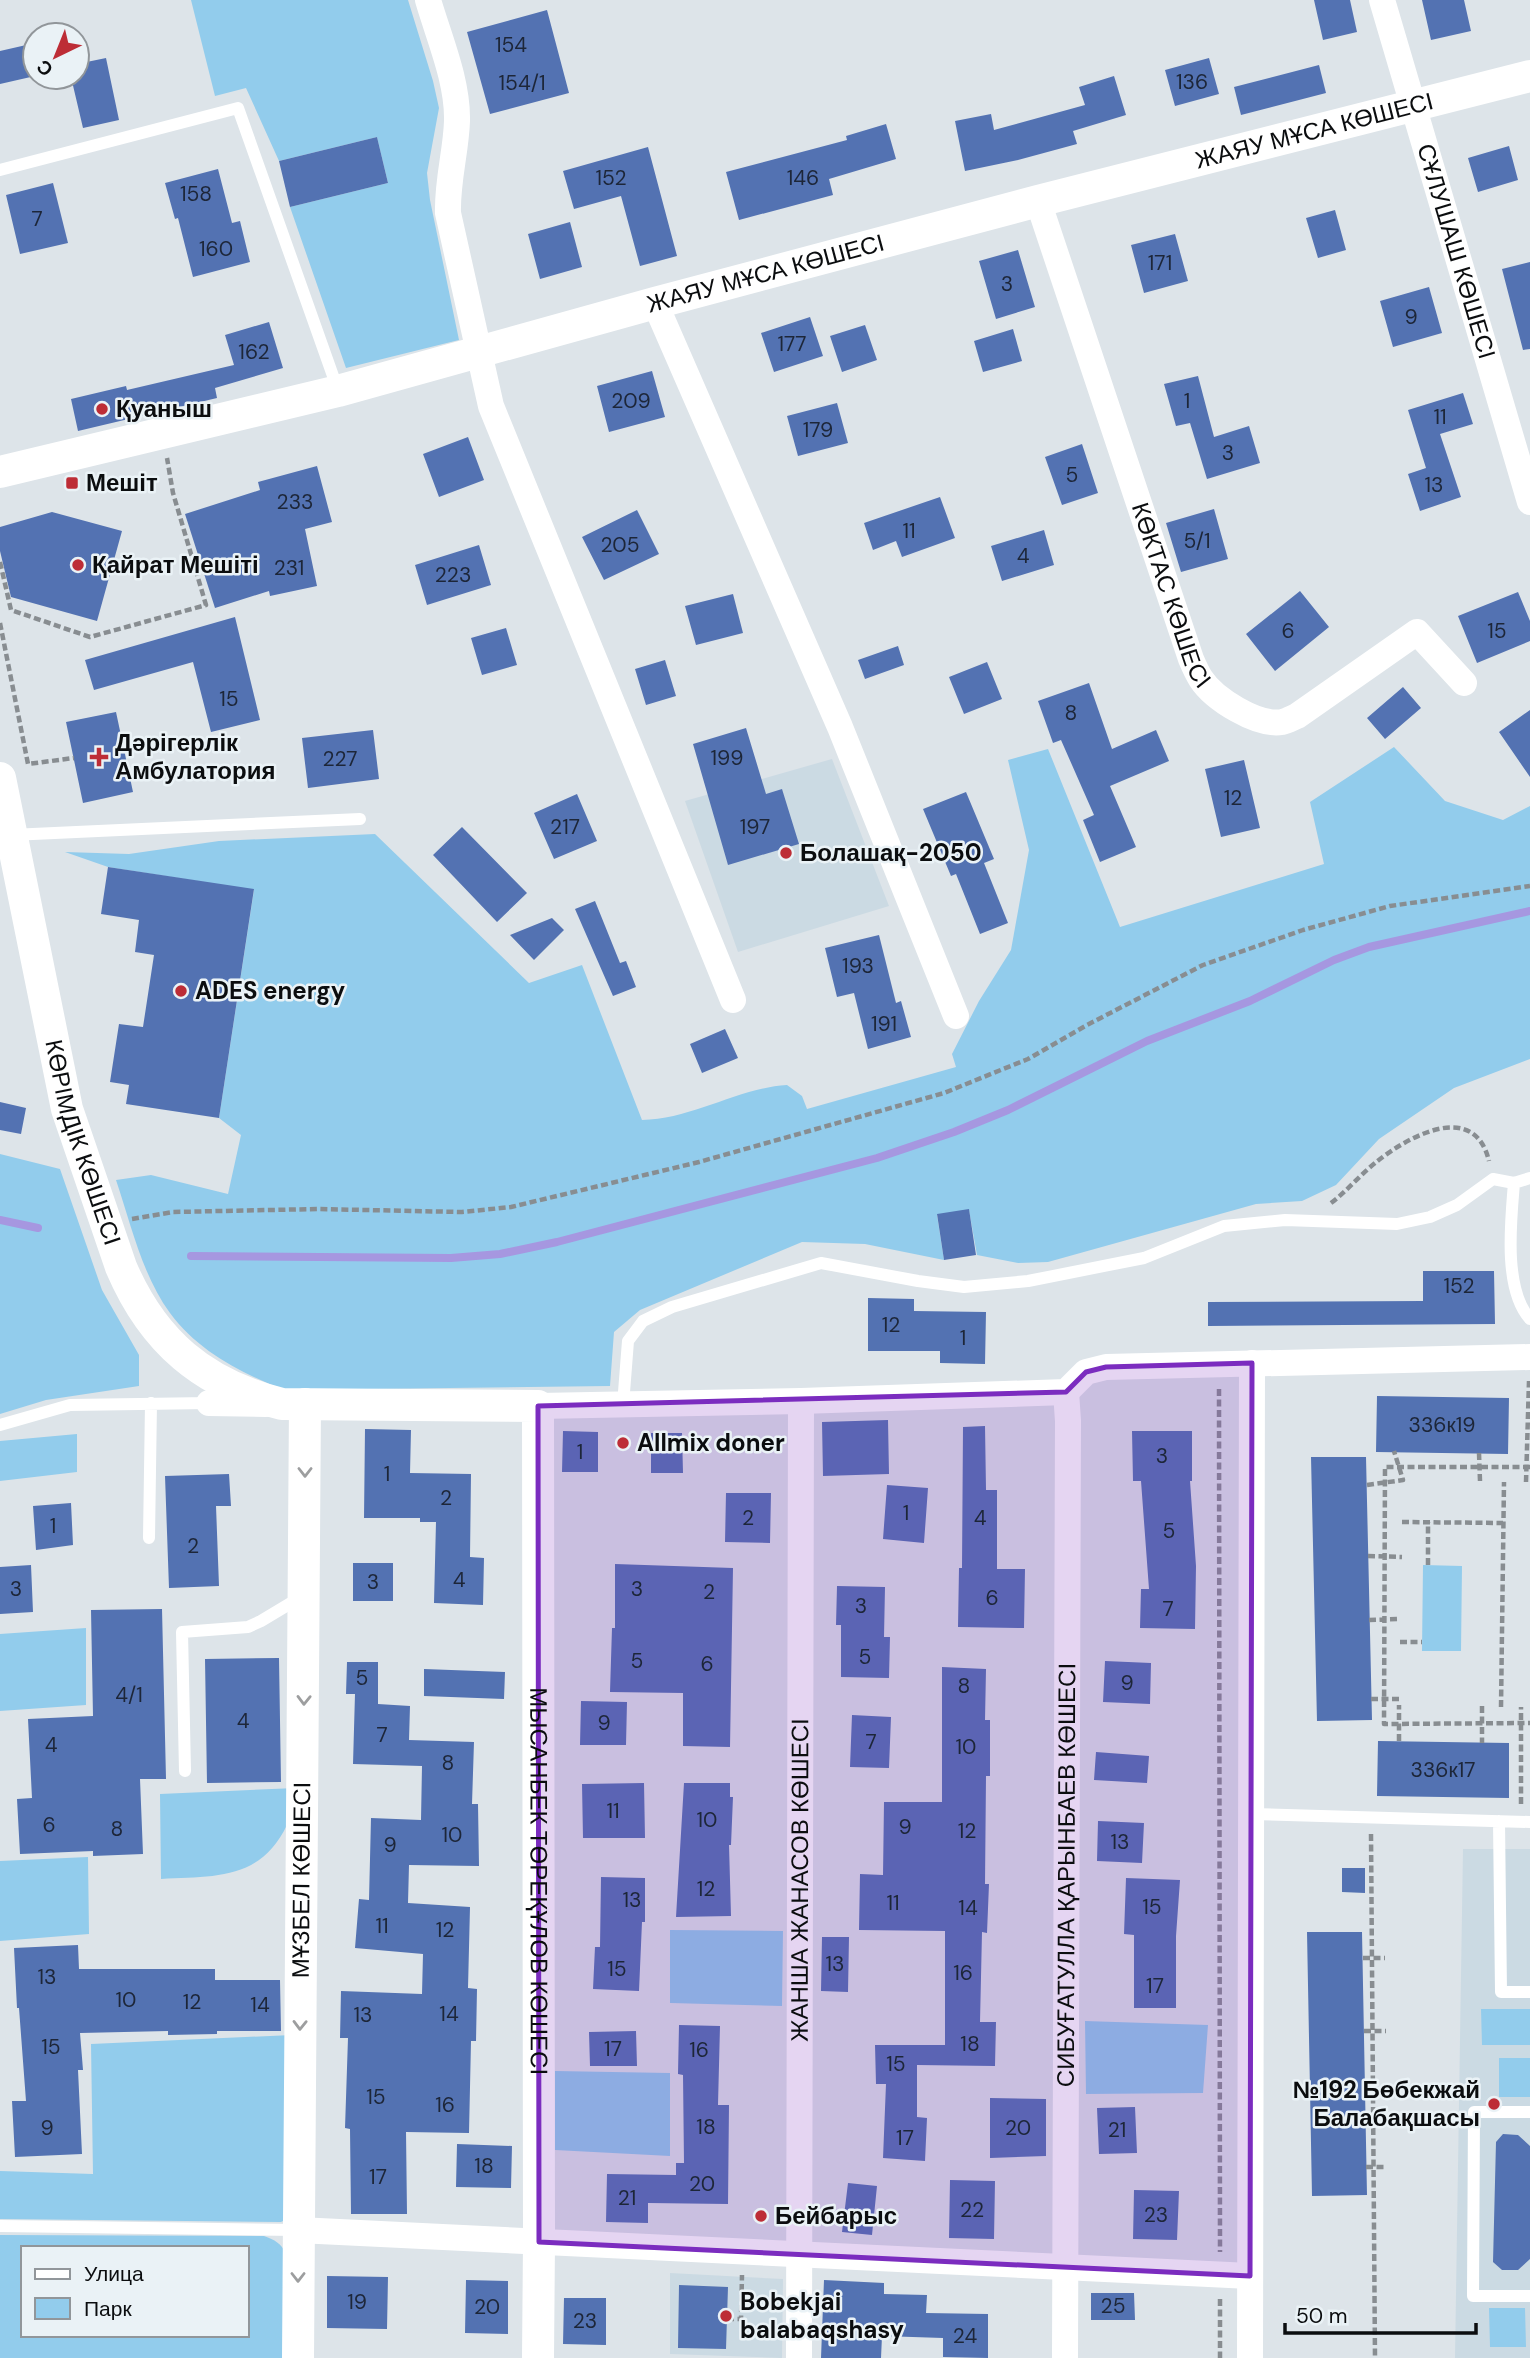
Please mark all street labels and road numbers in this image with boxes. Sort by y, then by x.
street label: ЖАЯУ МҰСА КӨШЕСІ [1192,85,1436,175]
street label: СҰЛУШАШ КӨШЕСІ [1410,140,1503,362]
street label: ЖАЯУ МҰСА КӨШЕСІ [643,227,888,319]
street label: КӨКТАС КӨШЕСІ [1125,498,1218,694]
street label: КӨРІМДІК КӨШЕСІ [38,1037,128,1249]
street label: СИБУҒАТУЛЛА ҚАРЫНБАЕВ КӨШЕСІ [1050,1663,1082,2087]
street label: МЫСАНБЕК ТӨРЕҚҰЛОВ КӨШЕСІ [523,1687,555,2075]
street label: ЖАНША ЖАНАСОВ КӨШЕСІ [784,1718,815,2042]
street label: МҰЗБЕЛ КӨШЕСІ [285,1782,317,1978]

